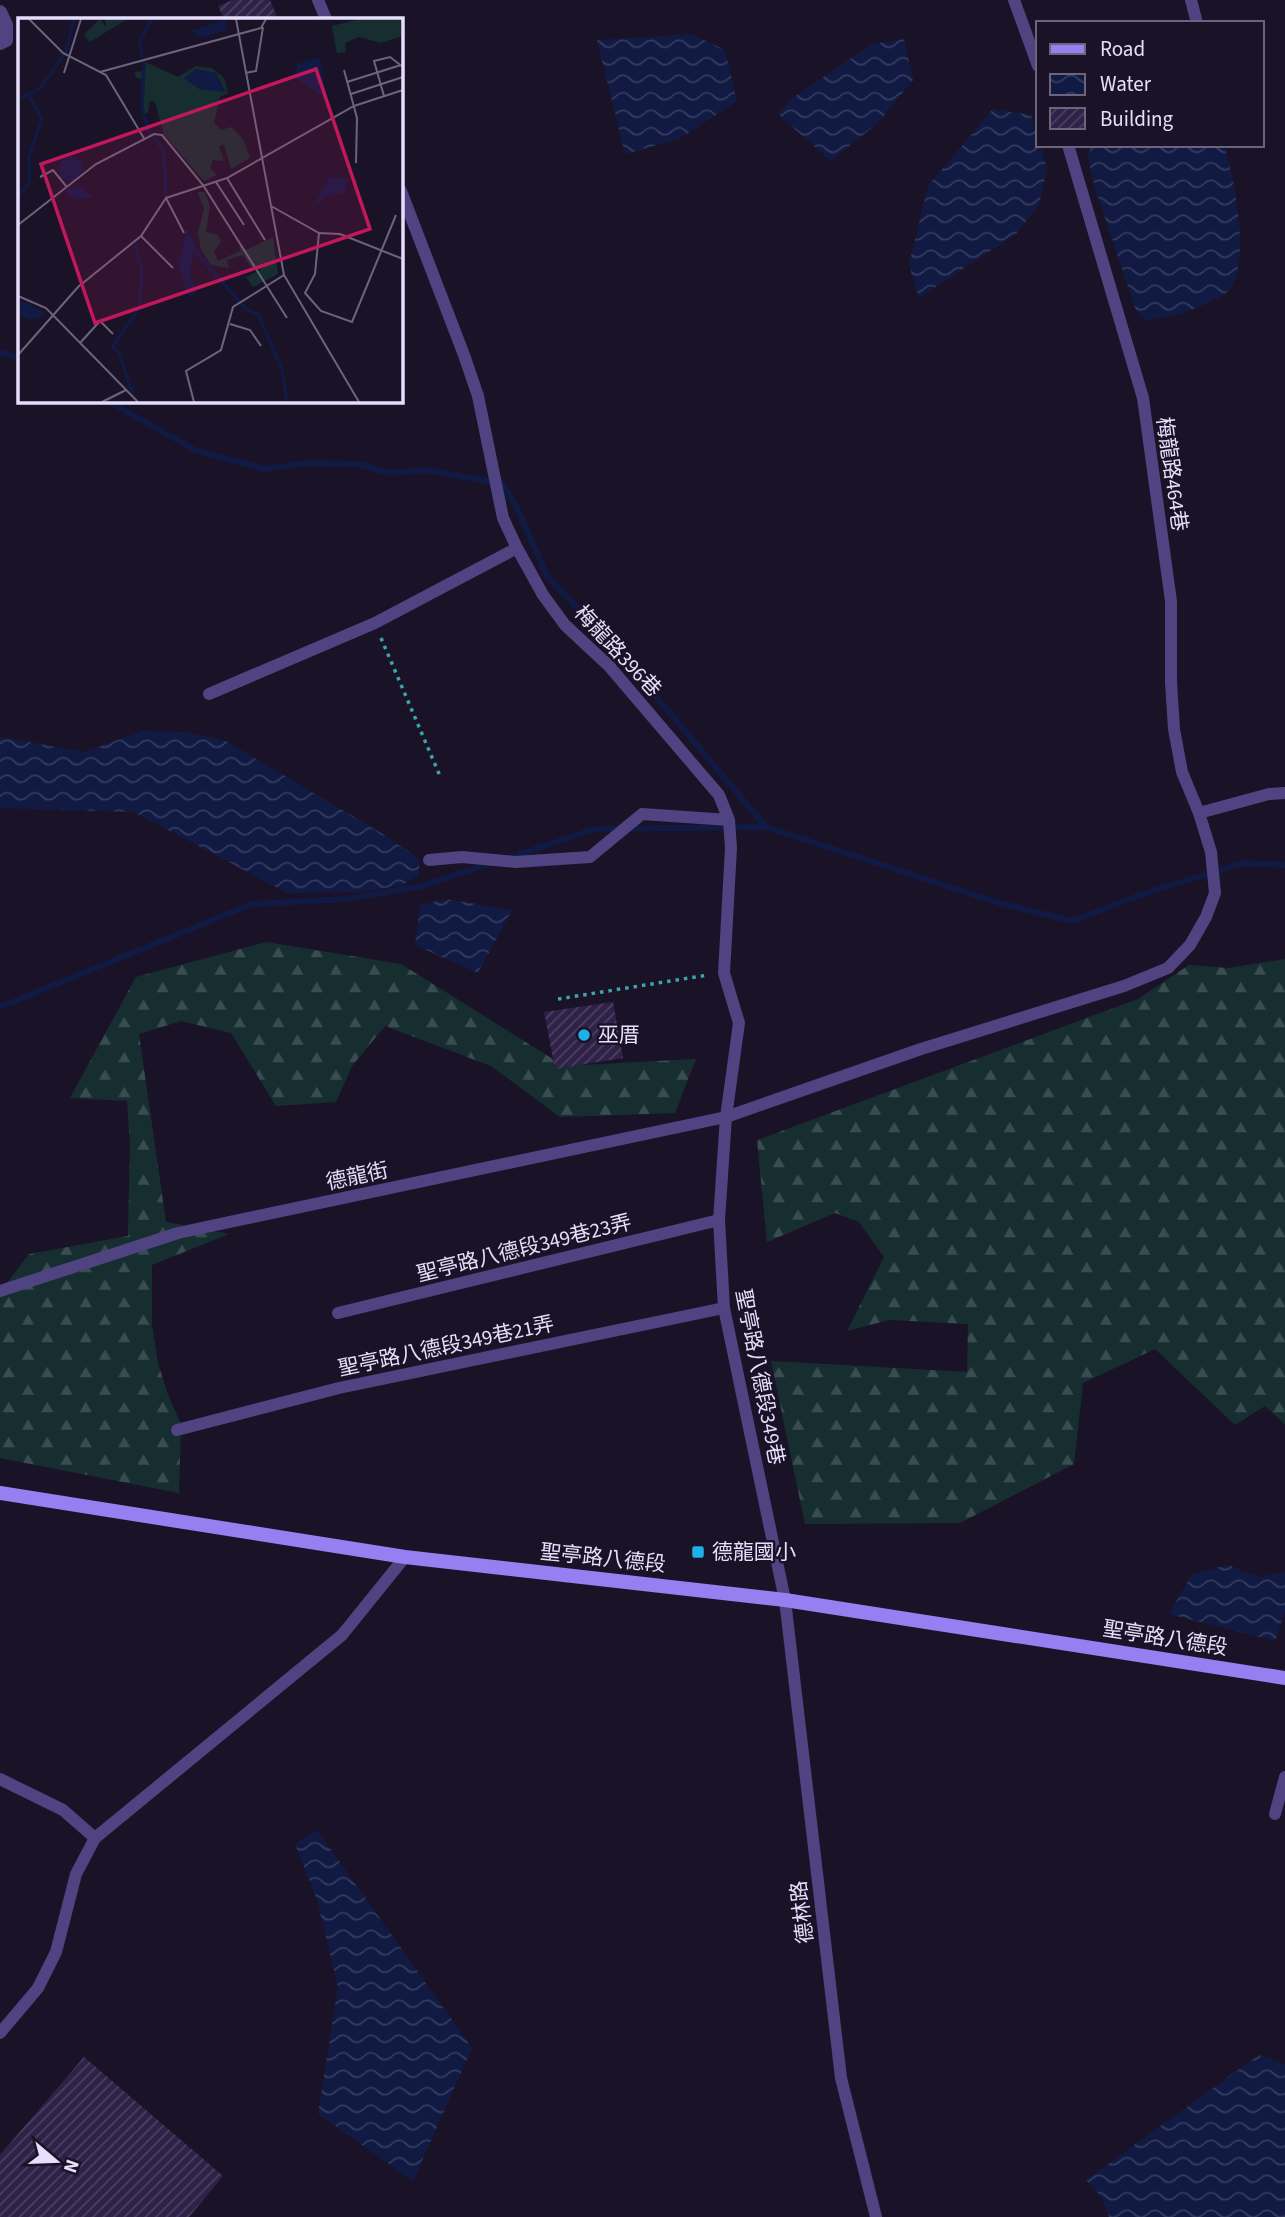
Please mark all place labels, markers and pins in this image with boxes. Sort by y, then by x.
place label: 巫厝 [598,1020,640,1050]
marker: 巫厝 [576,1027,592,1043]
place label: 德龍國小 [712,1537,796,1567]
marker: 德龍國小 [690,1544,706,1560]

